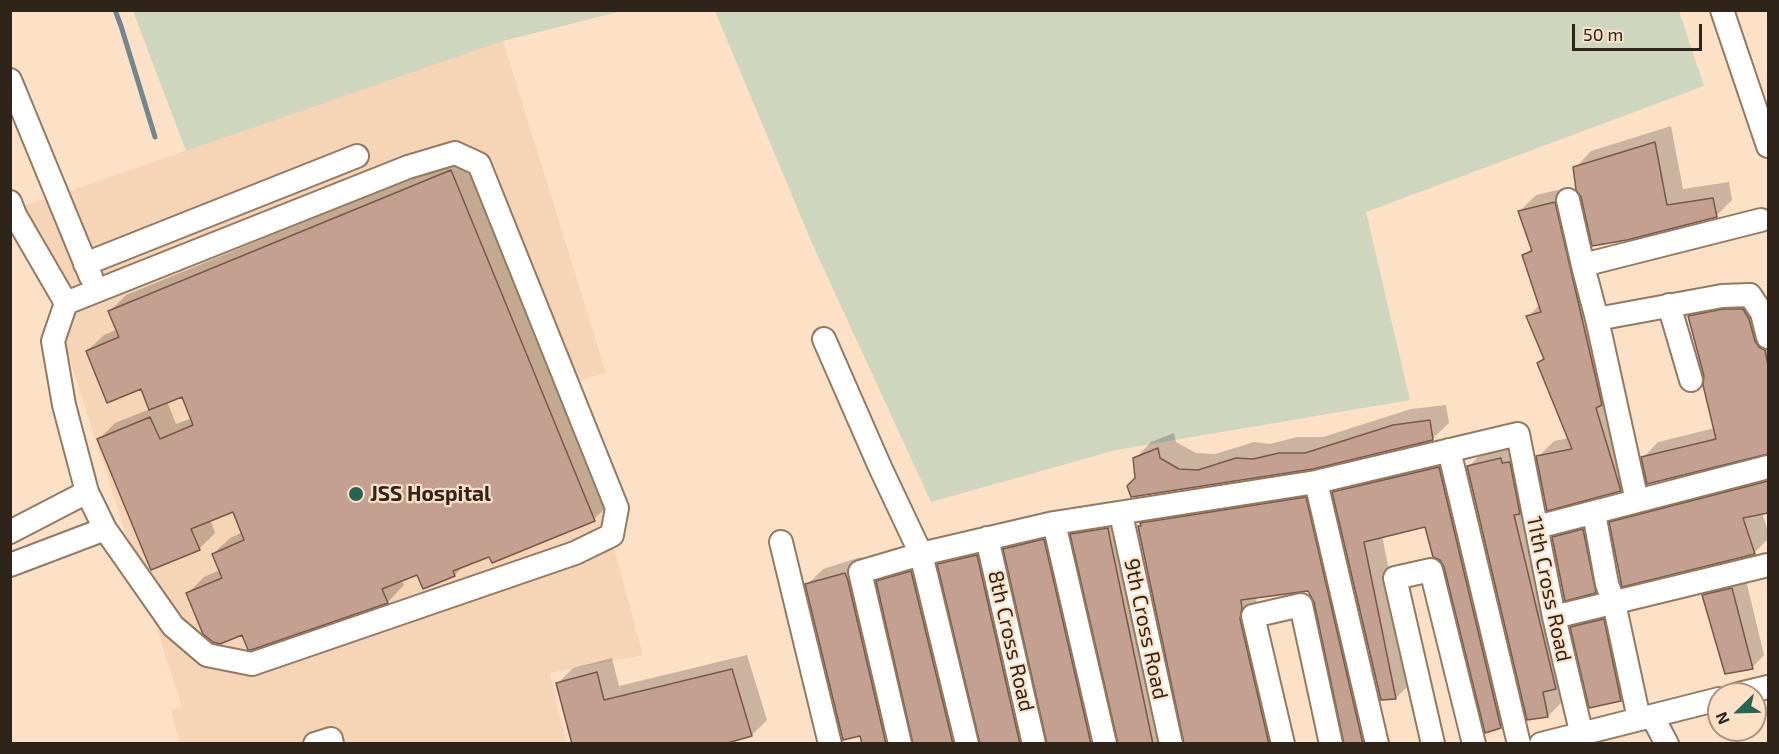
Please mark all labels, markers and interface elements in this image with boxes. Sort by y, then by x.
scale bar [1575,12,1706,50]
text: 50 m [1583,23,1623,45]
place label: JSS Hospital [370,481,491,507]
marker: JSS Hospital [347,485,365,503]
street label: 11th Cross Road [1521,514,1577,664]
street label: 9th Cross Road [1119,556,1173,702]
street label: 8th Cross Road [983,568,1039,714]
north arrow [1707,682,1767,742]
text: N [1711,709,1733,727]

